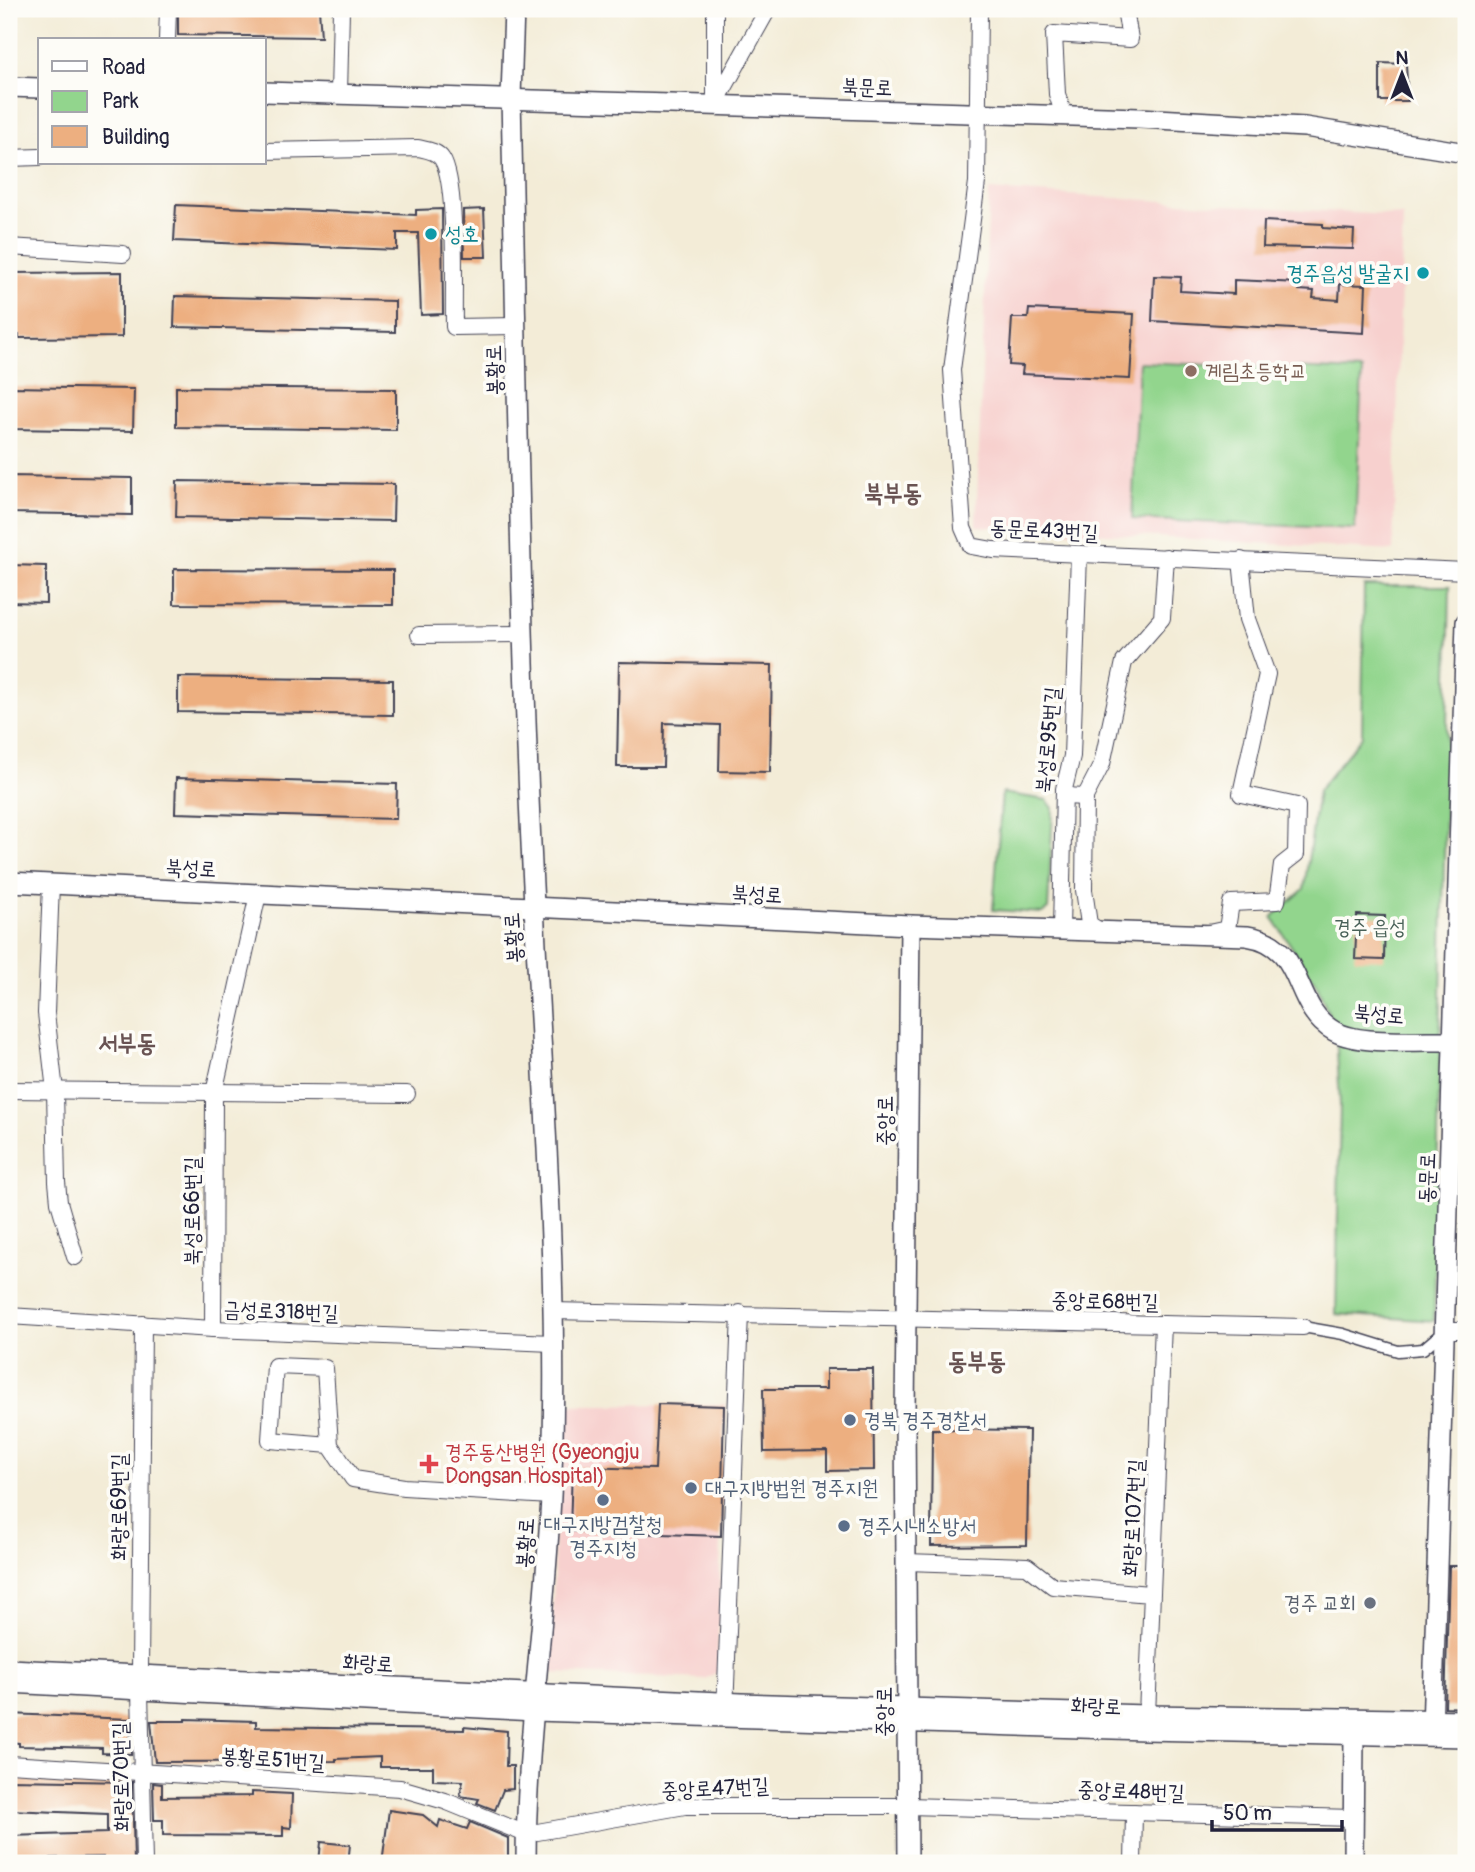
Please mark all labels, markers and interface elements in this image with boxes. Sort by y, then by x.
legend [38,38,266,164]
north arrow [1366,38,1436,108]
text: N [1396,46,1409,70]
text: Road [102,54,146,81]
street label: 북문로 [841,73,893,102]
text: Park [102,88,139,115]
text: Building [102,124,169,151]
place label: 성호 [445,221,479,248]
marker: 성호 [423,226,439,242]
place label: 경주읍성 발굴지 [1286,260,1409,287]
marker: 경주읍성 발굴지 [1415,265,1431,281]
street label: 봉황로 [481,344,508,396]
place label: 계림초등학교 [1205,358,1306,385]
marker: 계림초등학교 [1183,363,1199,379]
district label: 북부동 [864,479,922,508]
street label: 동문로43번길 [989,514,1099,547]
street label: 북성로95번길 [1030,686,1067,794]
street label: 북성로 [165,854,217,883]
street label: 북성로 [731,880,783,909]
street label: 봉황로 [498,912,529,964]
park label: 경주 읍성 [1334,914,1406,941]
street label: 북성로 [1353,999,1405,1030]
district label: 서부동 [98,1029,156,1058]
street label: 중앙로 [872,1096,899,1146]
street label: 동문로 [1413,1152,1442,1204]
street label: 북성로66번길 [179,1156,206,1265]
street label: 중앙로68번길 [1051,1287,1159,1316]
street label: 금성로318번길 [223,1296,339,1327]
district label: 동부동 [948,1347,1006,1376]
place label: 경북 경주경찰서 [864,1407,987,1434]
marker: 경북 경주경찰서 [842,1412,858,1428]
place label: 경주동산병원 (Gyeongju Dongsan Hospital) [445,1439,640,1490]
street label: 화랑로69번길 [106,1453,133,1561]
marker: 경주동산병원 (Gyeongju Dongsan Hospital) [419,1454,439,1474]
street label: 화랑로107번길 [1117,1458,1150,1578]
place label: 대구지방법원 경주지원 [705,1475,879,1502]
marker: 대구지방법원 경주지원 [683,1480,699,1496]
marker: 대구지방검찰청 경주지청 [595,1492,611,1508]
place label: 대구지방검찰청 경주지청 [544,1511,662,1562]
place label: 경주시내소방서 [858,1513,976,1540]
street label: 봉황로 [510,1517,541,1569]
marker: 경주시내소방서 [836,1518,852,1534]
place label: 경주 교회 [1284,1590,1356,1617]
marker: 경주 교회 [1362,1595,1378,1611]
street label: 화랑로 [342,1649,394,1678]
street label: 중앙로 [871,1687,898,1737]
street label: 화랑로 [1070,1692,1122,1721]
street label: 화랑로70번길 [107,1722,136,1832]
street label: 봉황로51번길 [220,1742,326,1777]
street label: 중앙로47번길 [661,1772,770,1805]
street label: 중앙로48번길 [1077,1776,1185,1807]
scale bar [1212,1788,1342,1832]
text: 50 m [1223,1800,1272,1827]

